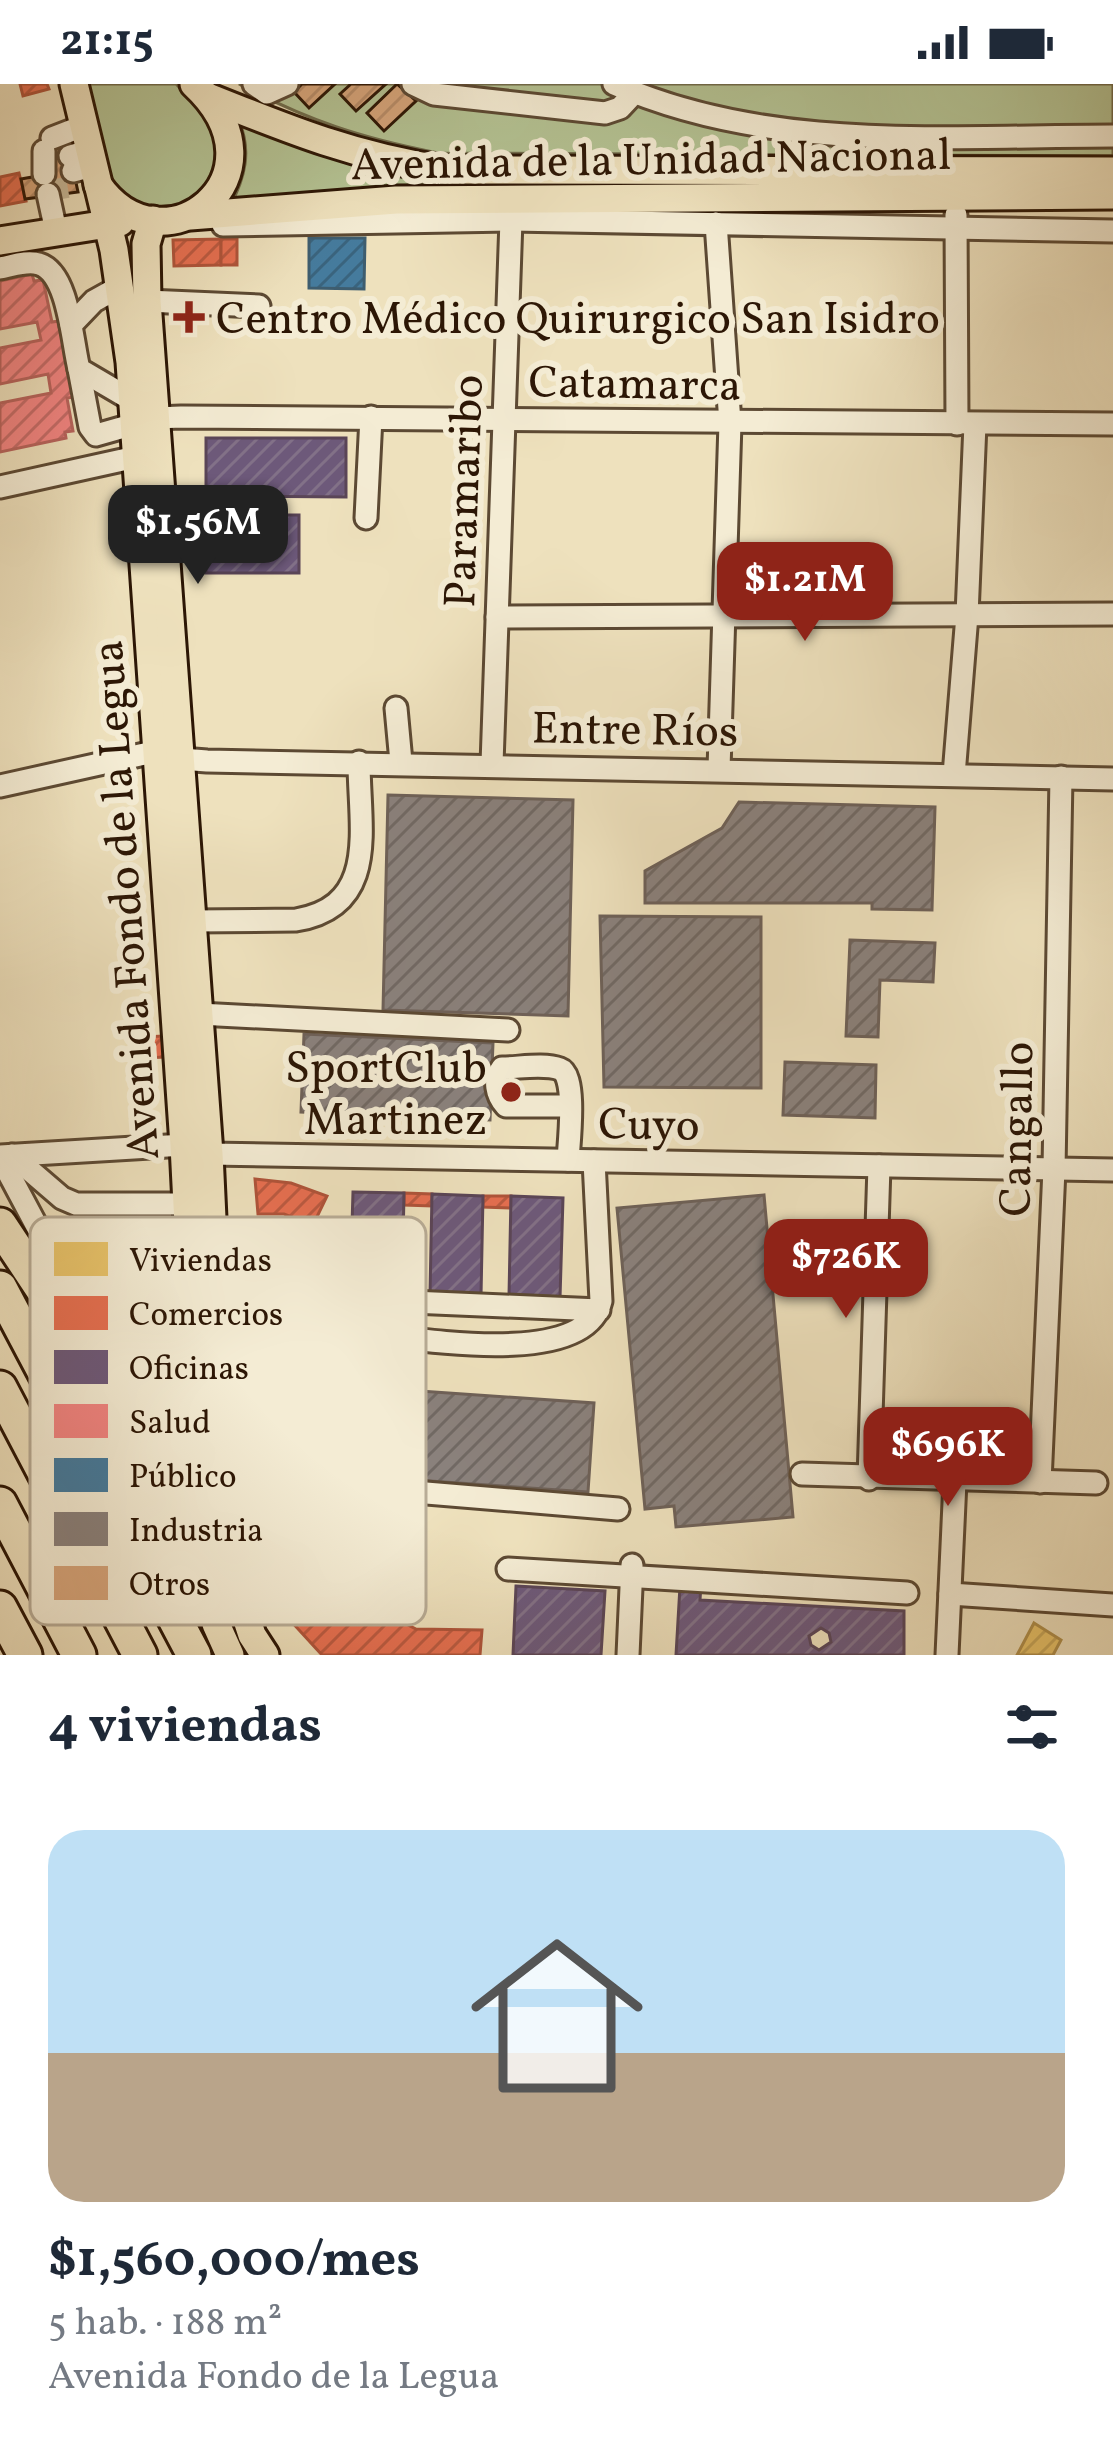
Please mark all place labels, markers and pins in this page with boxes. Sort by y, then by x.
place label: Centro Médico Quirurgico San Isidro [216,290,940,353]
marker: Centro Médico Quirurgico San Isidro [173,301,205,333]
pin: $1.56M [100,485,296,587]
pin: $1.21M [707,542,903,644]
place label: SportClub Martinez [285,1039,487,1154]
marker: SportClub Martinez [498,1079,524,1105]
pin: $726K [762,1219,930,1321]
pin: $696K [864,1407,1032,1509]

